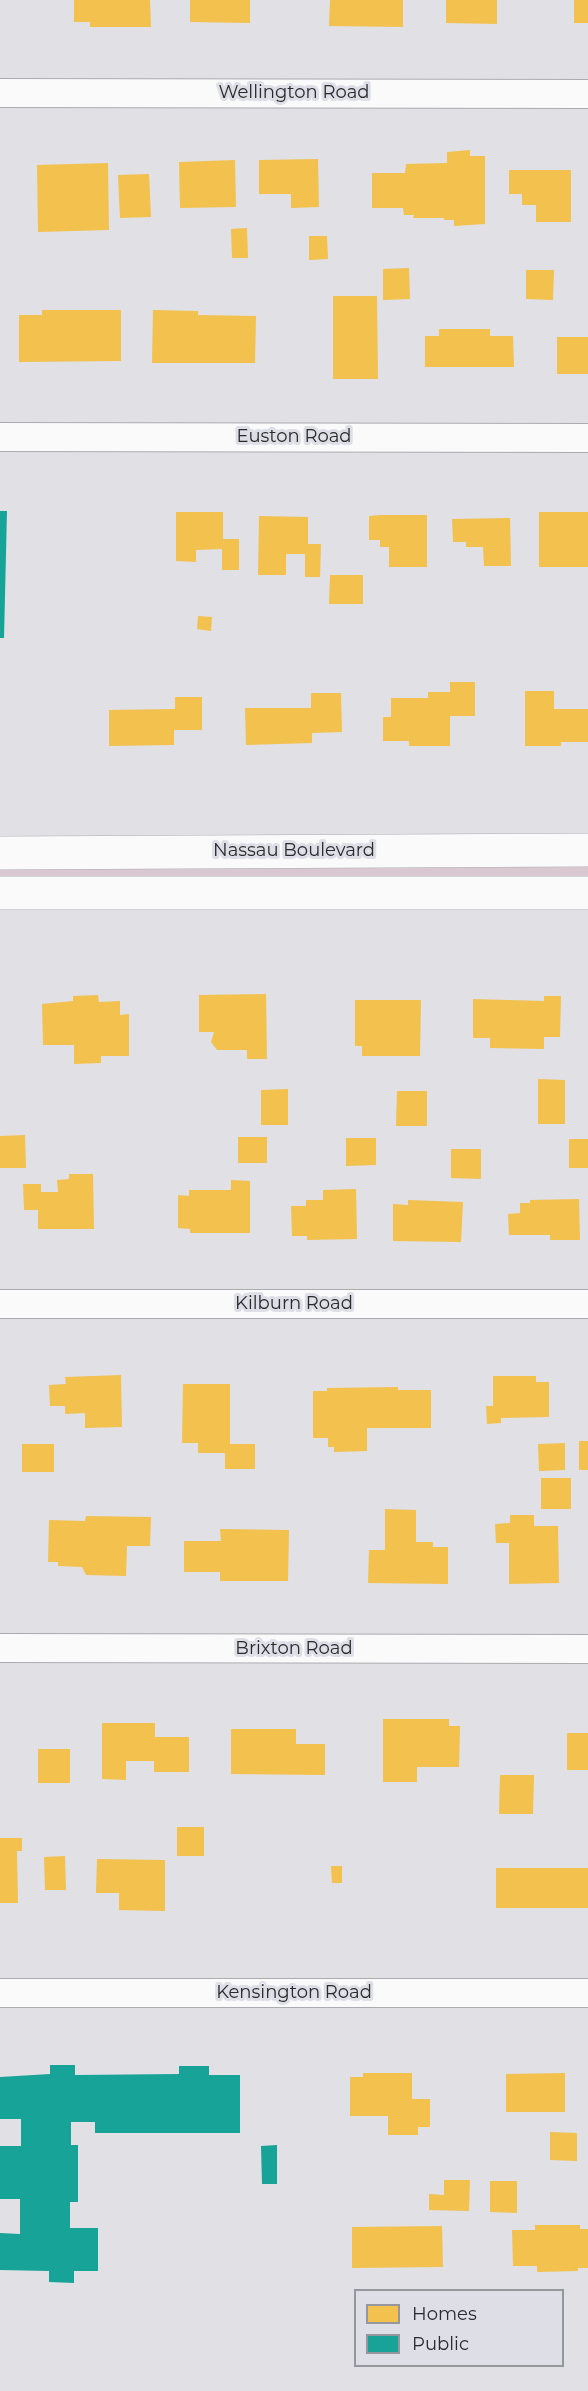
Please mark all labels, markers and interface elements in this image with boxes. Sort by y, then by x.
street label: Wellington Road [218,82,370,104]
street label: Euston Road [237,426,351,448]
street label: Nassau Boulevard [213,840,375,862]
street label: Kilburn Road [235,1293,353,1315]
street label: Brixton Road [235,1638,353,1660]
street label: Kensington Road [216,1982,372,2004]
legend [354,2289,564,2367]
text: Homes [412,2303,477,2325]
text: Public [412,2333,469,2355]

